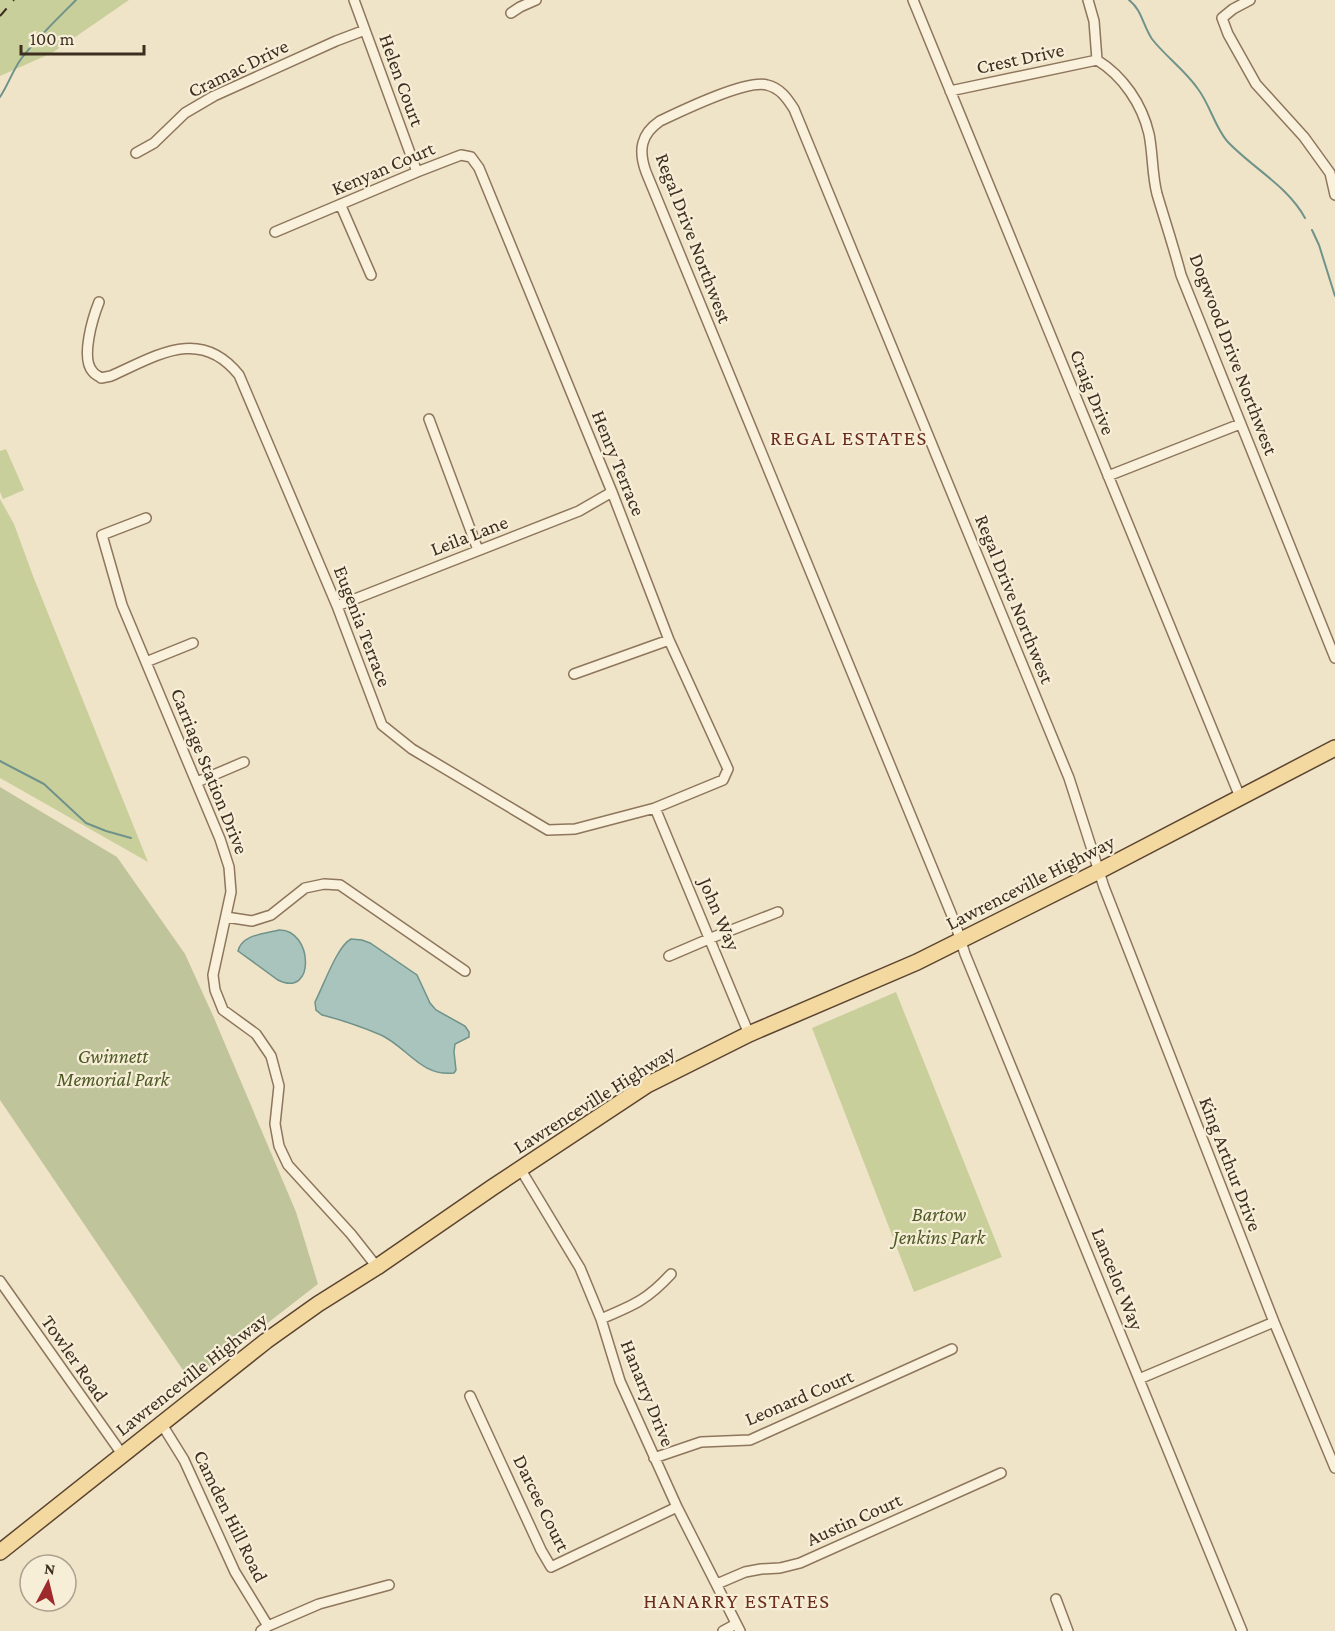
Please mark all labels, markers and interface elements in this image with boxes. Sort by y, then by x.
scale bar [21,18,144,56]
text: 100 m [30,29,75,49]
street label: Helen Court [375,31,429,129]
street label: Cramac Drive [184,34,292,102]
street label: Crest Drive [974,38,1066,78]
street label: Kenyan Court [328,136,438,200]
street label: Regal Drive Northwest [651,150,737,327]
street label: Dogwood Drive Northwest [1184,250,1283,459]
street label: Craig Drive [1065,346,1120,438]
street label: Henry Terrace [587,407,650,519]
district label: REGAL ESTATES [770,426,928,450]
street label: Leila Lane [427,510,511,560]
street label: Regal Drive Northwest [970,511,1059,687]
street label: Eugenia Terrace [329,562,396,690]
street label: Carriage Station Drive [166,685,253,858]
street label: Lawrenceville Highway [942,830,1119,935]
street label: John Way [693,872,745,955]
street label: Lawrenceville Highway [509,1040,680,1159]
park label: Gwinnett Memorial Park [56,1045,170,1090]
street label: King Arthur Drive [1194,1094,1267,1235]
park label: Bartow Jenkins Park [890,1203,986,1249]
street label: Lancelot Way [1087,1225,1149,1334]
street label: Lawrenceville Highway [111,1308,272,1441]
street label: Towler Road [37,1311,113,1406]
street label: Hanarry Drive [616,1336,679,1450]
street label: Leonard Court [741,1364,857,1430]
street label: Camden Hill Road [190,1446,273,1586]
street label: Darcee Court [509,1451,575,1555]
street label: Austin Court [803,1488,905,1550]
north arrow [18,1553,78,1613]
text: N [43,1560,56,1578]
district label: HANARRY ESTATES [643,1589,831,1613]

